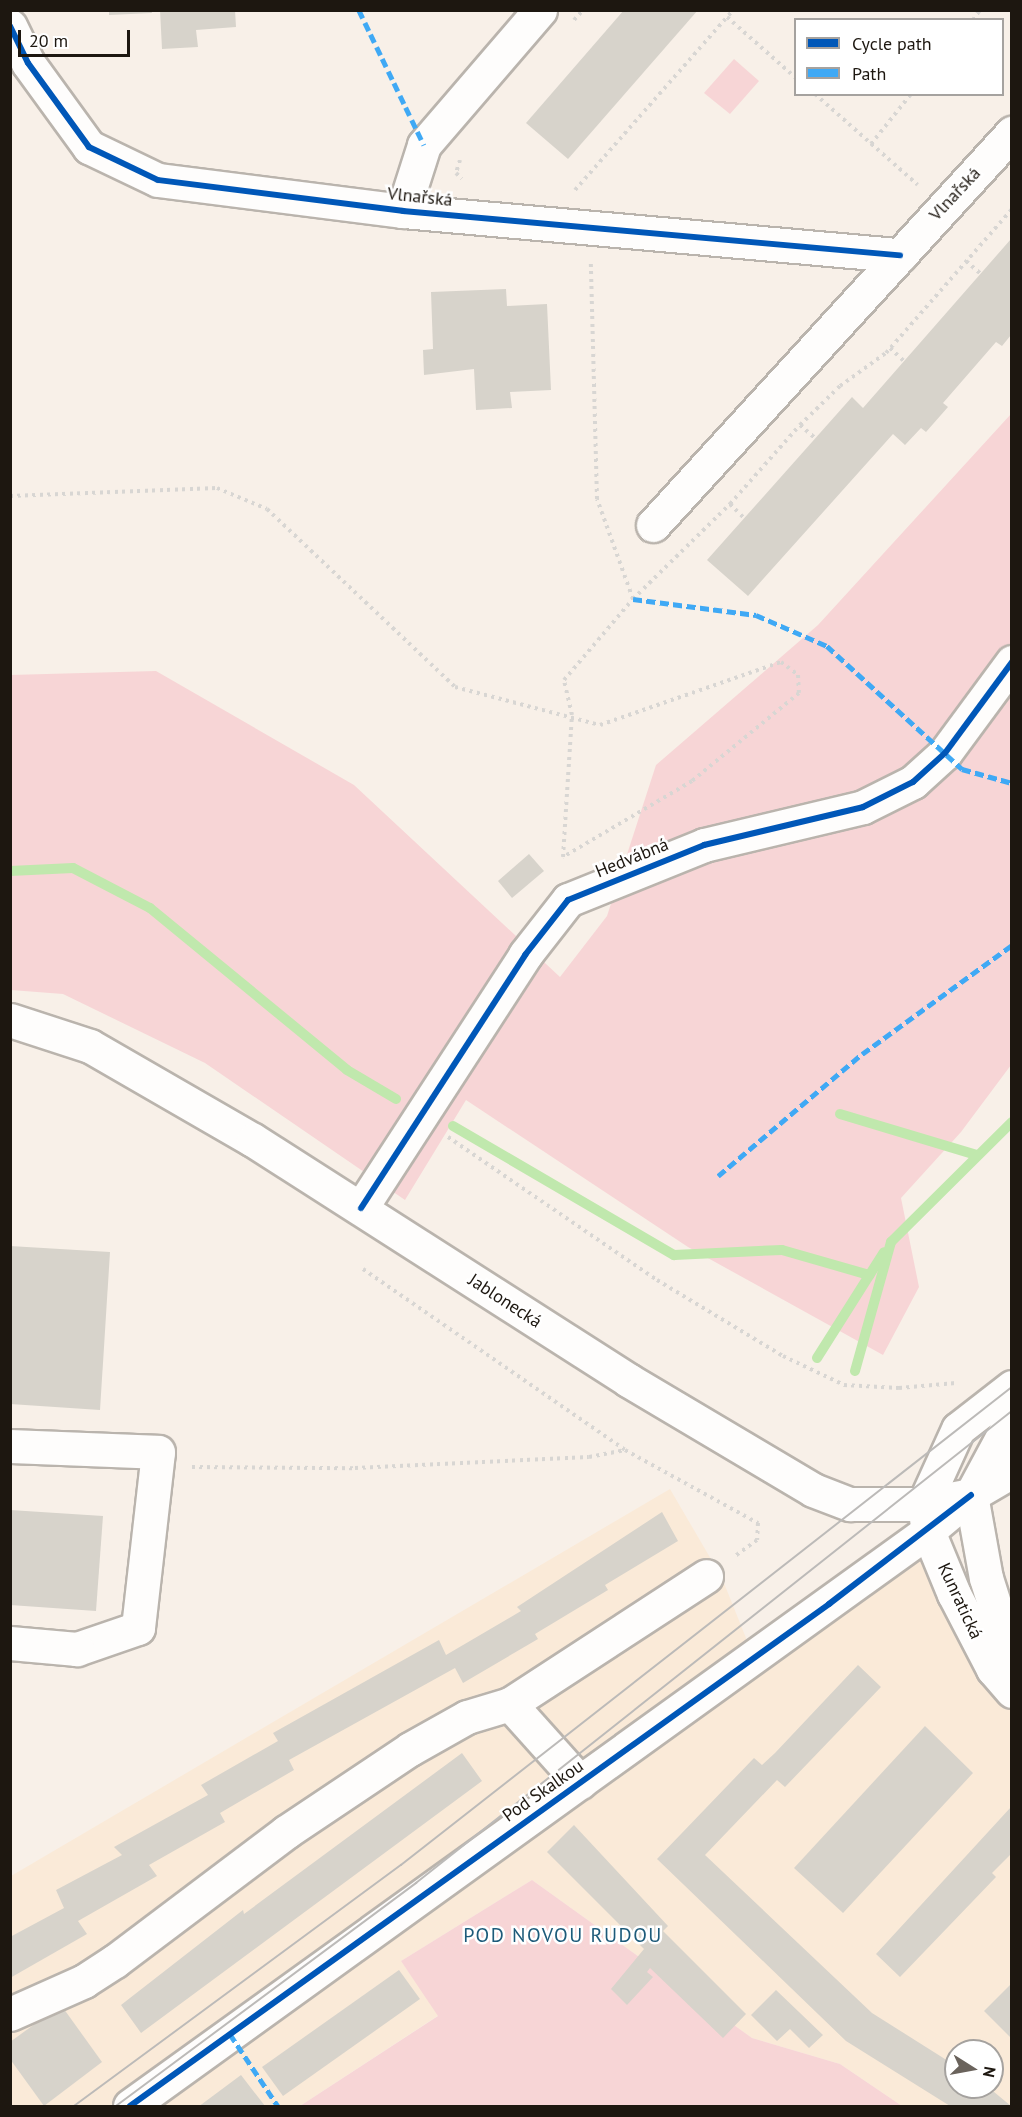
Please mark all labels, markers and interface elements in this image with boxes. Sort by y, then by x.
scale bar [21,18,134,56]
legend [794,18,1004,96]
text: 20 m [29,29,68,52]
text: Cycle path [852,32,932,55]
text: Path [852,62,886,85]
street label: Vlnařská [925,163,985,225]
street label: Vlnařská [386,183,454,211]
street label: Hedvábná [592,834,672,882]
street label: Jablonecká [464,1269,546,1333]
street label: Kunratická [933,1559,987,1643]
street label: Pod Skalkou [498,1755,588,1827]
district label: POD NOVOU RUDOU [463,1923,663,1947]
north arrow [944,2039,1004,2099]
text: N [979,2065,1001,2079]

